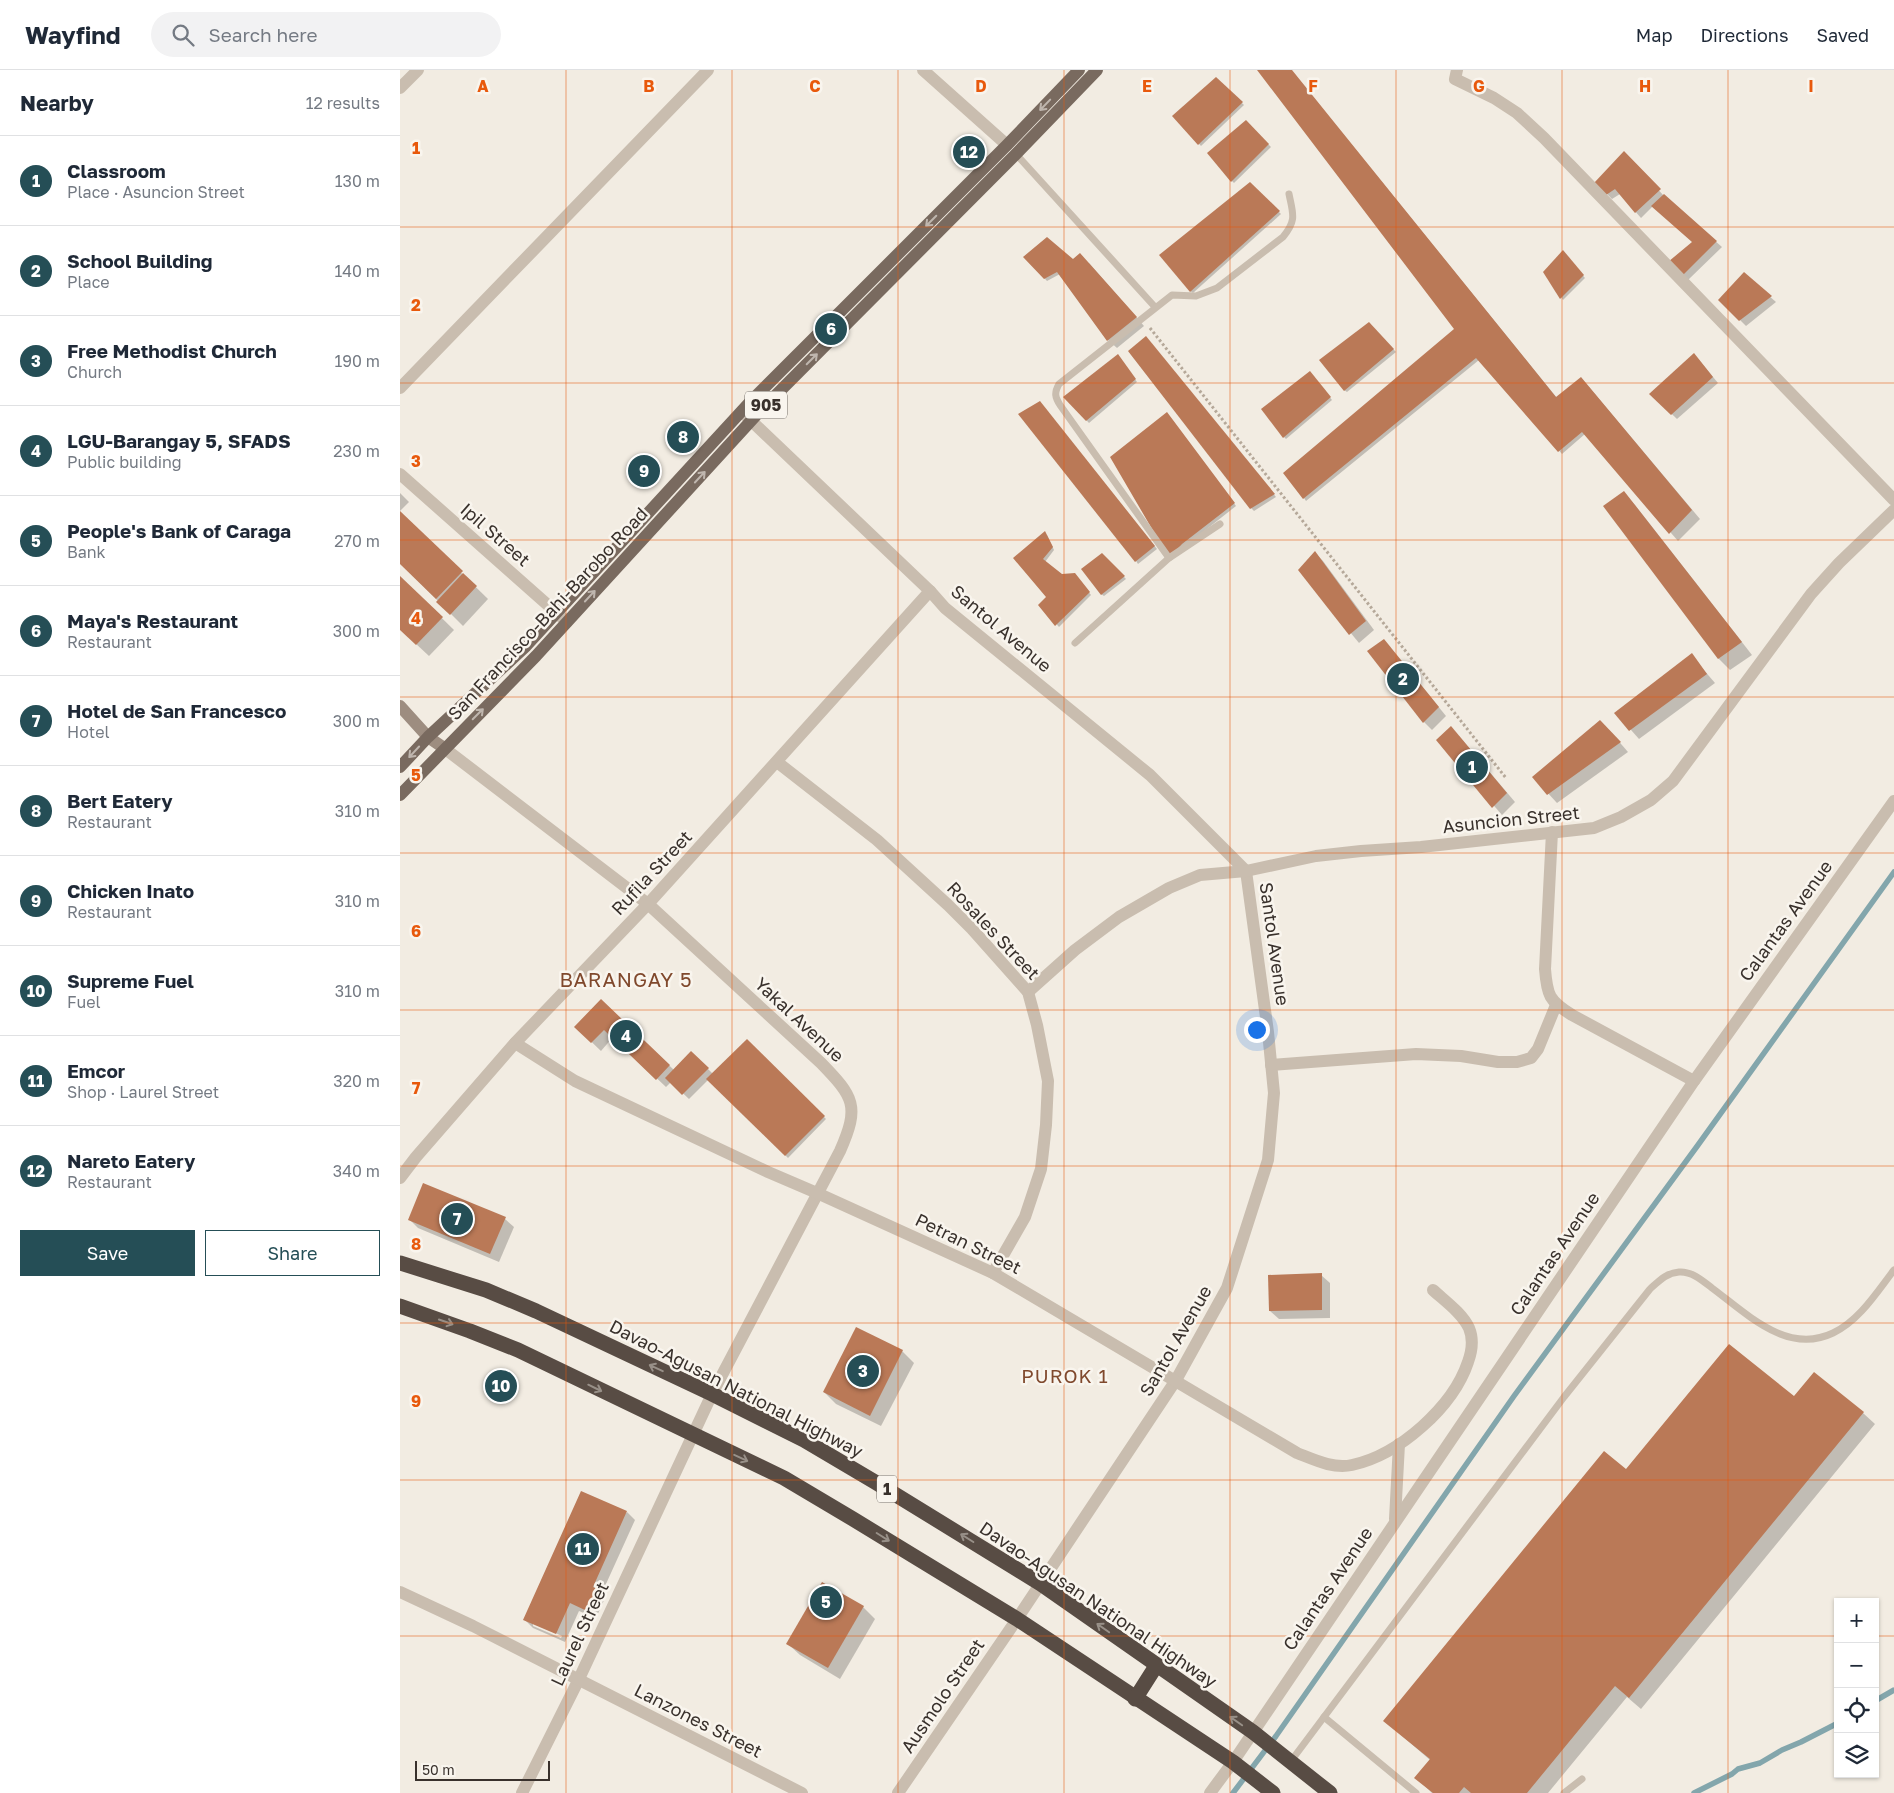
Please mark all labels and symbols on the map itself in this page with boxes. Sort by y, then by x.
text: A [477,76,489,96]
text: B [643,76,655,96]
text: C [809,76,821,96]
text: D [975,76,987,96]
text: E [1142,76,1152,96]
text: F [1308,76,1318,96]
text: G [1473,76,1485,96]
text: H [1639,76,1651,96]
text: I [1808,76,1814,96]
one-way arrow [1039,99,1051,111]
pin: 12 [953,133,985,171]
text: 1 [412,138,420,158]
one-way arrow [925,215,937,227]
text: 2 [411,295,421,315]
pin: 6 [815,310,847,348]
one-way arrow [806,353,818,365]
road number: 905 [745,392,787,418]
pin: 8 [667,418,699,456]
text: 3 [411,451,421,471]
pin: 9 [628,452,660,490]
one-way arrow [694,470,706,483]
street label: Ipil Street [456,498,535,570]
street label: San Francisco-Bahi-Barobo Road [443,502,652,724]
street label: Santol Avenue [947,580,1056,677]
one-way arrow [584,590,596,603]
text: 4 [411,608,421,628]
pin: 2 [1387,660,1419,698]
one-way arrow [472,707,484,720]
one-way arrow [408,746,420,758]
pin: 1 [1456,748,1488,786]
text: 5 [411,765,421,785]
street label: Asuncion Street [1441,801,1581,837]
street label: Rufila Street [606,825,696,919]
street label: Calantas Avenue [1734,856,1836,985]
street label: Rosales Street [943,877,1045,984]
street label: Santol Avenue [1255,881,1295,1007]
text: 6 [411,921,421,941]
district label: BARANGAY 5 [559,967,693,991]
street label: Yakal Avenue [750,972,849,1066]
pin: 4 [610,1017,642,1055]
your location [1244,1017,1270,1043]
text: 7 [412,1078,421,1098]
street label: Calantas Avenue [1505,1188,1604,1319]
pin: 7 [441,1200,473,1238]
street label: Petran Street [912,1208,1025,1278]
text: 8 [411,1234,421,1254]
street label: Santol Avenue [1135,1281,1216,1400]
street label: Davao-Agusan National Highway [606,1314,867,1462]
one-way arrow [438,1318,453,1327]
pin: 3 [847,1352,879,1390]
one-way arrow [649,1362,664,1372]
district label: PUROK 1 [1021,1364,1109,1387]
pin: 10 [485,1367,517,1405]
one-way arrow [587,1383,602,1393]
text: 9 [411,1391,421,1411]
one-way arrow [733,1454,748,1463]
road number: 1 [877,1476,897,1502]
street label: Davao-Agusan National Highway [976,1516,1221,1692]
street label: Calantas Avenue [1278,1523,1377,1654]
pin: 11 [567,1530,599,1568]
one-way arrow [876,1532,890,1542]
one-way arrow [961,1533,975,1543]
street label: Laurel Street [545,1578,613,1689]
pin: 5 [810,1583,842,1621]
one-way arrow [1096,1623,1110,1633]
street label: Ausmolo Street [896,1634,988,1757]
street label: Lanzones Street [631,1678,766,1762]
one-way arrow [1229,1716,1243,1726]
scale bar [415,1758,550,1781]

